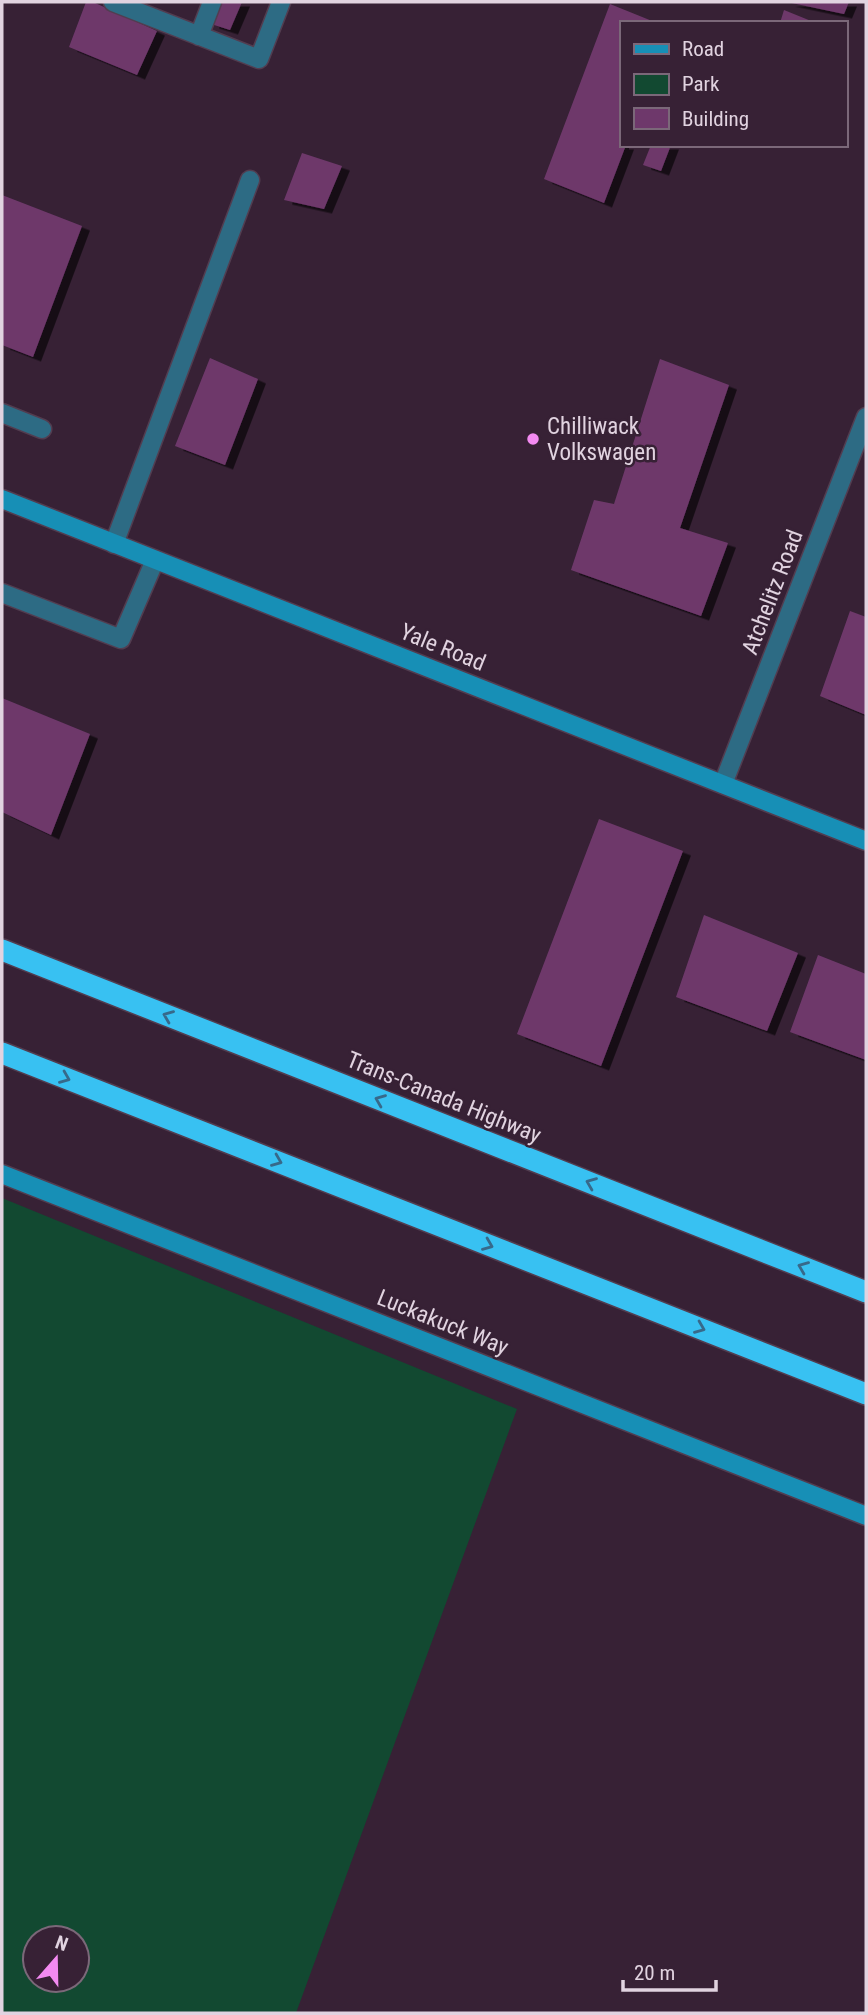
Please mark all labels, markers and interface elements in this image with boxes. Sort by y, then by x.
legend [620,21,847,147]
text: Road [682,37,724,61]
text: Park [682,72,720,96]
text: Building [682,107,749,131]
place label: Chilliwack Volkswagen [547,413,656,466]
marker: Chilliwack Volkswagen [525,431,541,447]
street label: Atchelitz Road [736,526,809,658]
street label: Yale Road [396,618,489,677]
one-way arrow [163,1010,175,1024]
street label: Trans-Canada Highway [343,1046,545,1149]
one-way arrow [59,1069,71,1083]
one-way arrow [374,1094,386,1108]
one-way arrow [270,1153,282,1167]
one-way arrow [586,1178,598,1192]
one-way arrow [482,1236,494,1250]
one-way arrow [797,1262,809,1276]
street label: Luckakuck Way [373,1284,513,1361]
one-way arrow [693,1320,705,1334]
north arrow [21,1924,91,1994]
text: N [52,1931,71,1956]
scale bar [623,1948,716,1992]
text: 20 m [634,1961,675,1985]

